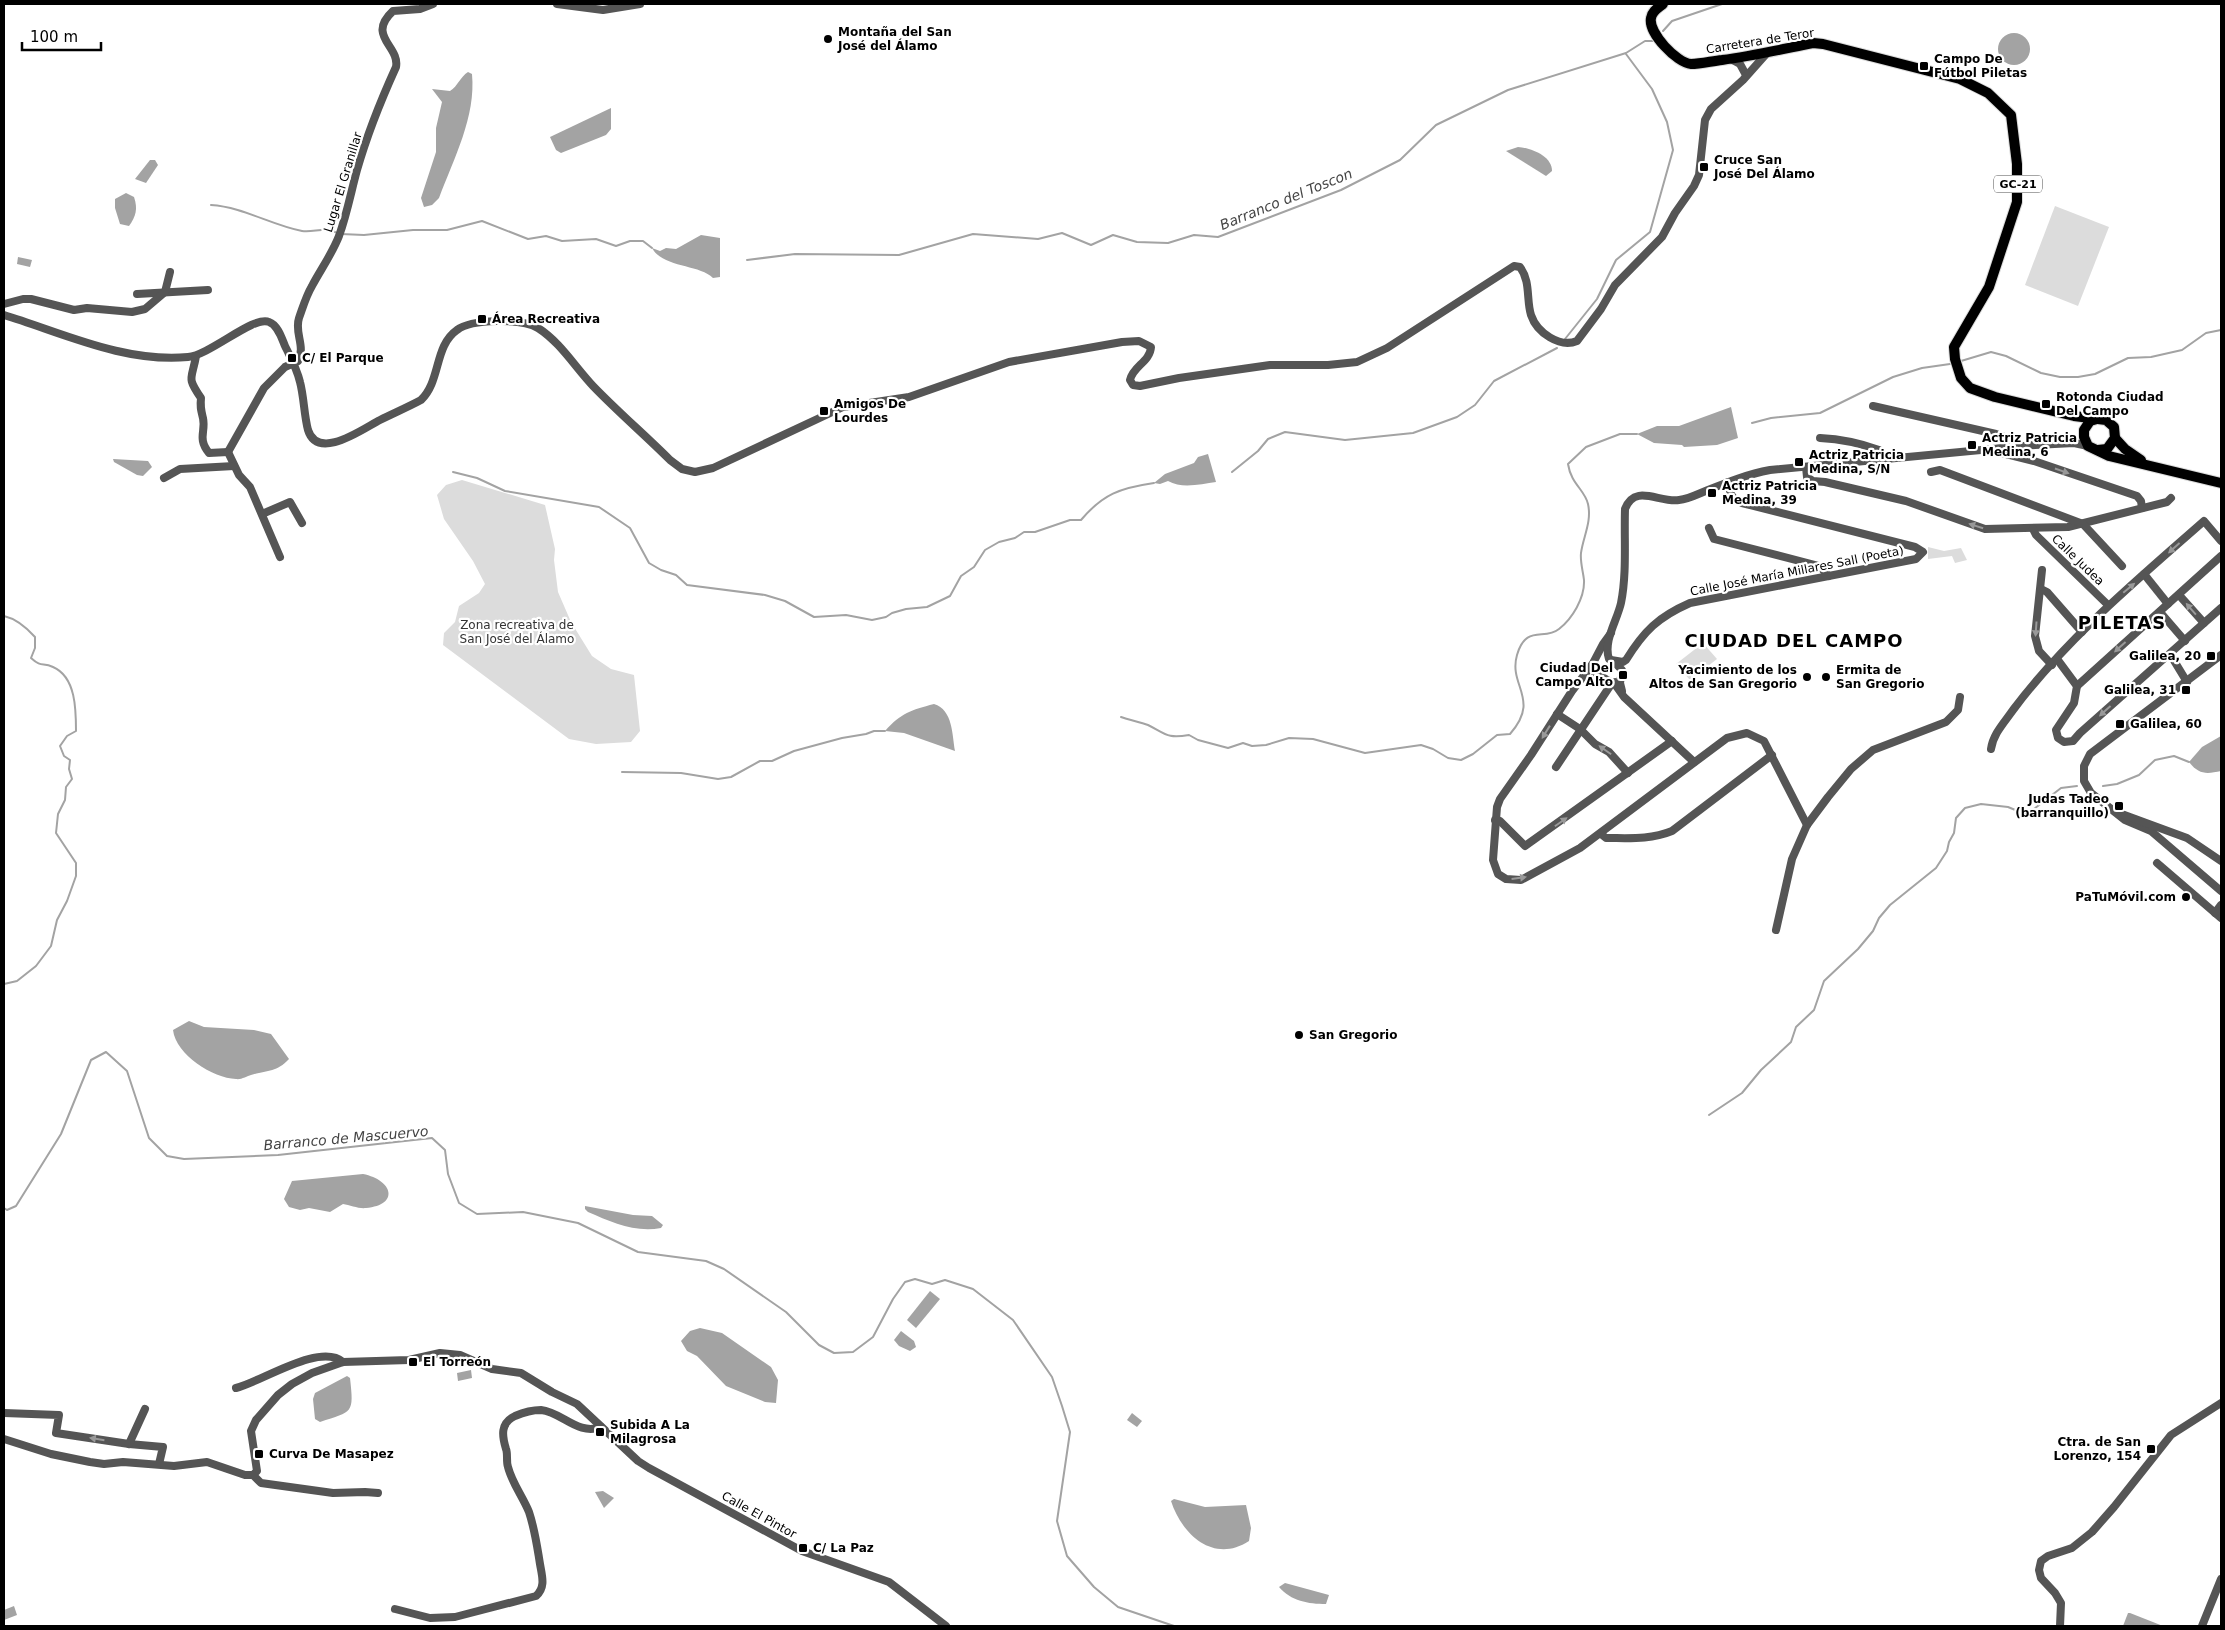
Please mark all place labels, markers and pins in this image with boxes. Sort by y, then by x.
place label: Montaña del San José del Álamo [837,25,952,53]
marker: Montaña del San José del Álamo [822,33,834,45]
place label: Campo De Fútbol Piletas [1934,52,2027,80]
marker: Campo De Fútbol Piletas [1918,60,1930,72]
place label: Cruce San José Del Álamo [1713,153,1815,181]
marker: Cruce San José Del Álamo [1698,161,1710,173]
place label: Área Recreativa [492,311,600,326]
marker: Área Recreativa [476,313,488,325]
place label: C/ El Parque [302,351,384,365]
marker: C/ El Parque [286,352,298,364]
place label: Rotonda Ciudad Del Campo [2056,390,2164,418]
place label: Amigos De Lourdes [834,397,906,425]
marker: Rotonda Ciudad Del Campo [2040,398,2052,410]
marker: Amigos De Lourdes [818,405,830,417]
place label: Actriz Patricia Medina, 6 [1982,431,2077,459]
marker: Actriz Patricia Medina, 6 [1966,439,1978,451]
place label: Actriz Patricia Medina, S/N [1809,448,1904,476]
marker: Actriz Patricia Medina, S/N [1793,456,1805,468]
place label: Actriz Patricia Medina, 39 [1722,479,1817,507]
marker: Actriz Patricia Medina, 39 [1706,487,1718,499]
place label: Galilea, 20 [2129,649,2201,663]
marker: Galilea, 20 [2205,650,2217,662]
place label: Ciudad Del Campo Alto [1535,661,1613,689]
place label: Yacimiento de los Altos de San Gregorio [1649,663,1797,691]
place label: Ermita de San Gregorio [1836,663,1924,691]
marker: Ciudad Del Campo Alto [1617,669,1629,681]
marker: Yacimiento de los Altos de San Gregorio [1801,671,1813,683]
marker: Ermita de San Gregorio [1820,671,1832,683]
place label: Galilea, 31 [2104,683,2176,697]
marker: Galilea, 31 [2180,684,2192,696]
place label: Galilea, 60 [2130,717,2202,731]
marker: Galilea, 60 [2114,718,2126,730]
place label: Judas Tadeo (barranquillo) [2015,792,2109,820]
marker: Judas Tadeo (barranquillo) [2113,800,2125,812]
place label: PaTuMóvil.com [2075,890,2176,904]
marker: PaTuMóvil.com [2180,891,2192,903]
place label: San Gregorio [1309,1028,1397,1042]
marker: San Gregorio [1293,1029,1305,1041]
place label: El Torreón [423,1355,491,1369]
marker: El Torreón [407,1356,419,1368]
place label: Subida A La Milagrosa [610,1418,690,1446]
marker: Subida A La Milagrosa [594,1426,606,1438]
place label: Ctra. de San Lorenzo, 154 [2053,1435,2141,1463]
marker: Ctra. de San Lorenzo, 154 [2145,1443,2157,1455]
place label: Curva De Masapez [269,1447,394,1461]
marker: Curva De Masapez [253,1448,265,1460]
place label: C/ La Paz [813,1541,874,1555]
marker: C/ La Paz [797,1542,809,1554]

